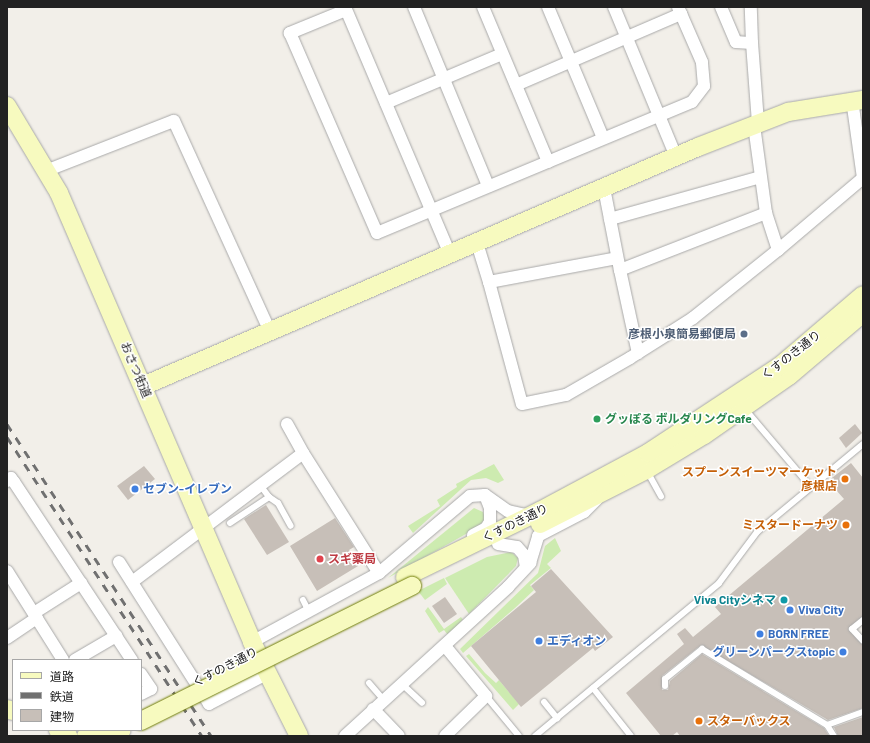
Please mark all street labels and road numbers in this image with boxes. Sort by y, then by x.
street label: くすのき通り [758,327,824,383]
street label: おさつ街道 [118,340,154,400]
street label: くすのき通り [479,501,551,545]
street label: くすのき通り [190,644,260,690]

